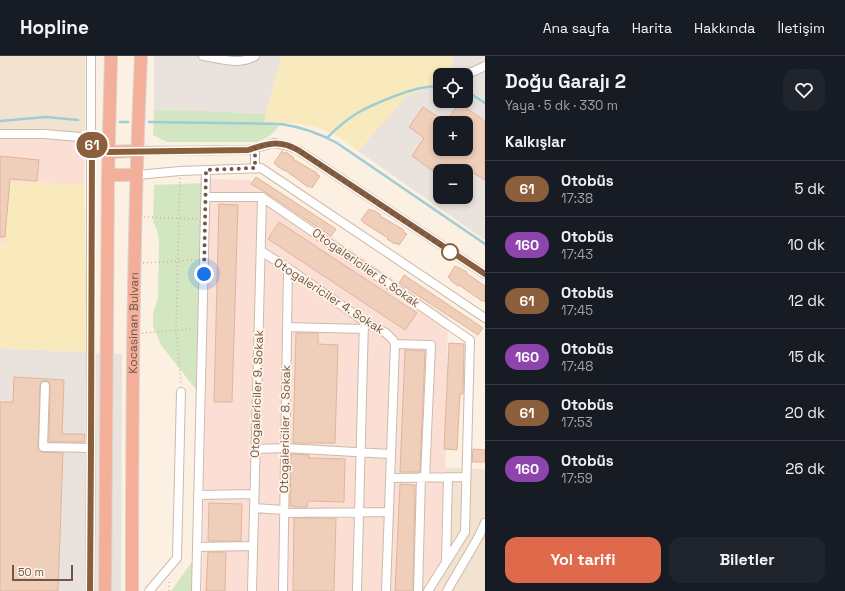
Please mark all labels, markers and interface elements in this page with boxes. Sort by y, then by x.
text: Hopline [20,15,89,40]
text: Ana sayfa [543,19,610,37]
text: Harita [632,19,672,37]
text: Hakkında [694,19,755,37]
text: İletişim [777,19,825,37]
map controls [433,68,473,204]
button: locate [433,68,473,108]
text: Doğu Garajı 2 [505,69,626,94]
button: heart [783,69,825,111]
text: Yaya · 5 dk · 330 m [505,97,618,114]
button: + [433,116,473,156]
line badge: 61 [74,132,110,158]
text: Kalkışlar [505,132,566,151]
text: 61 [85,136,99,154]
button: − [433,164,473,204]
text: Otobüs [561,171,614,190]
text: 5 dk [794,179,825,198]
text: 61 [520,180,534,198]
text: 17:38 [561,190,593,207]
street label: Otogalericiler 5. Sokak [309,225,423,312]
text: Otobüs [561,227,614,246]
text: 10 dk [788,235,825,254]
text: 160 [515,236,539,254]
unlabelled marker [441,243,459,261]
text: 17:43 [561,246,593,263]
street label: Otogalericiler 4. Sokak [271,254,388,338]
your location [194,264,214,284]
street label: Kocasinan Bulvarı [125,272,142,374]
text: Otobüs [561,283,614,302]
text: 12 dk [788,291,825,310]
text: 61 [520,292,534,310]
text: 17:45 [561,302,593,319]
street label: Otogalericiler 9. Sokak [247,329,267,458]
text: Otobüs [561,339,614,358]
text: 15 dk [788,347,825,366]
text: 160 [515,348,539,366]
text: 17:48 [561,358,593,375]
street label: Otogalericiler 8. Sokak [276,364,294,493]
text: Otobüs [561,395,614,414]
text: 20 dk [785,403,825,422]
text: 61 [520,404,534,422]
text: 17:53 [561,414,593,431]
text: Otobüs [561,451,614,470]
text: 26 dk [785,459,825,478]
text: 160 [515,460,539,478]
text: 17:59 [561,470,593,487]
button: Yol tarifi [505,537,661,583]
button: Biletler [669,537,825,583]
scale bar [12,563,73,582]
text: 50 m [18,565,44,579]

